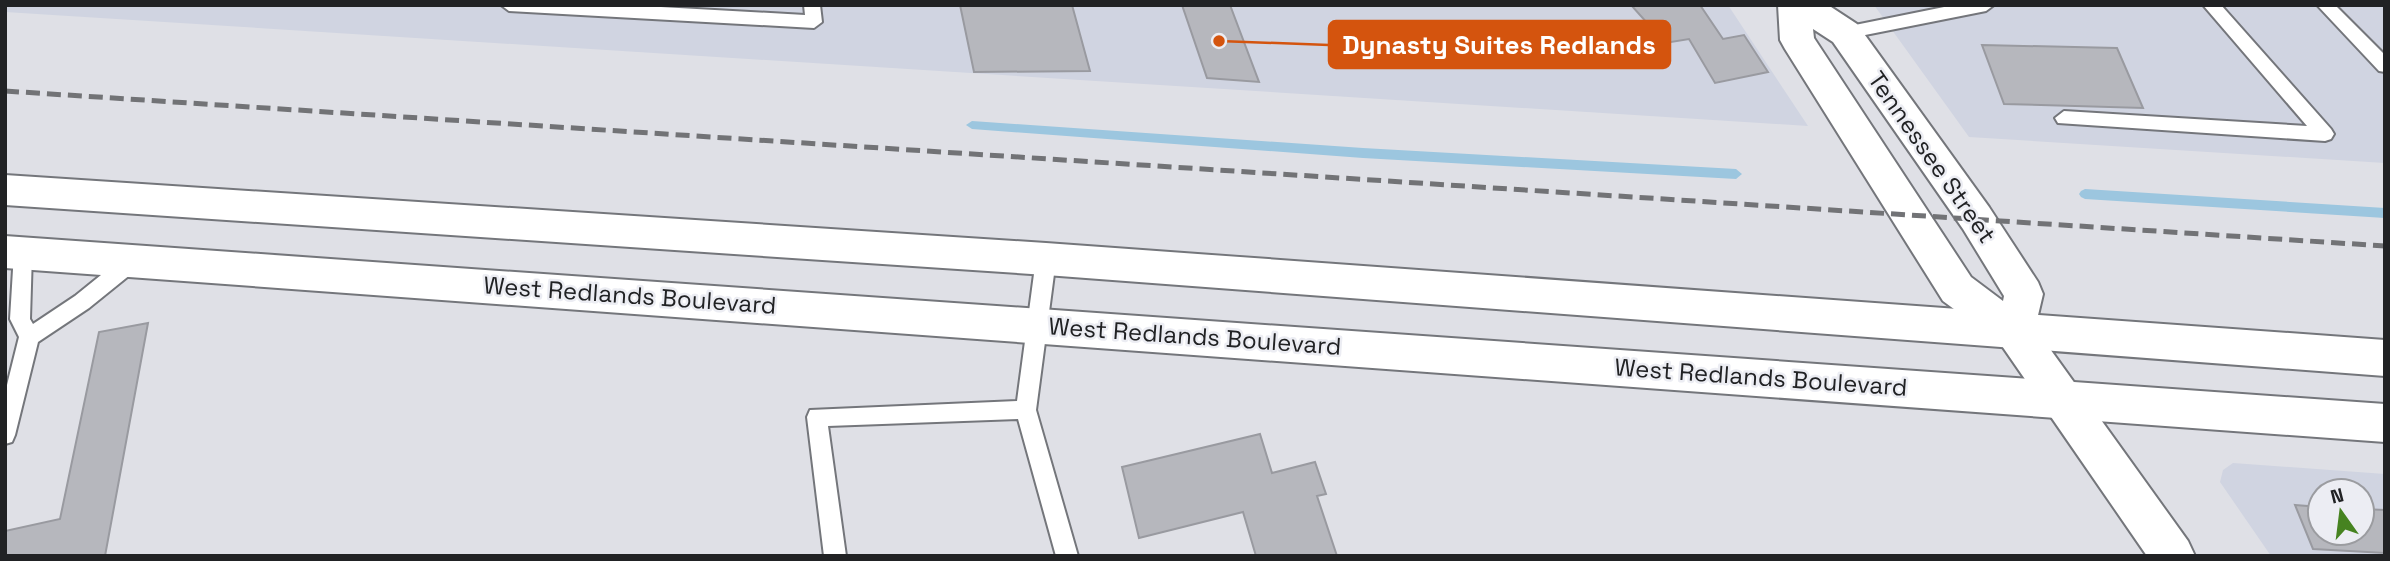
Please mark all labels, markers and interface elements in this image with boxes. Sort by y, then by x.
callout: Dynasty Suites Redlands [1329,21,1670,68]
text: Dynasty Suites Redlands [1342,28,1656,62]
street label: Tennessee Street [1861,65,2003,249]
street label: West Redlands Boulevard [483,269,777,321]
street label: West Redlands Boulevard [1048,310,1342,362]
street label: West Redlands Boulevard [1614,351,1908,403]
north arrow [2306,477,2376,547]
text: N [2328,482,2346,510]

